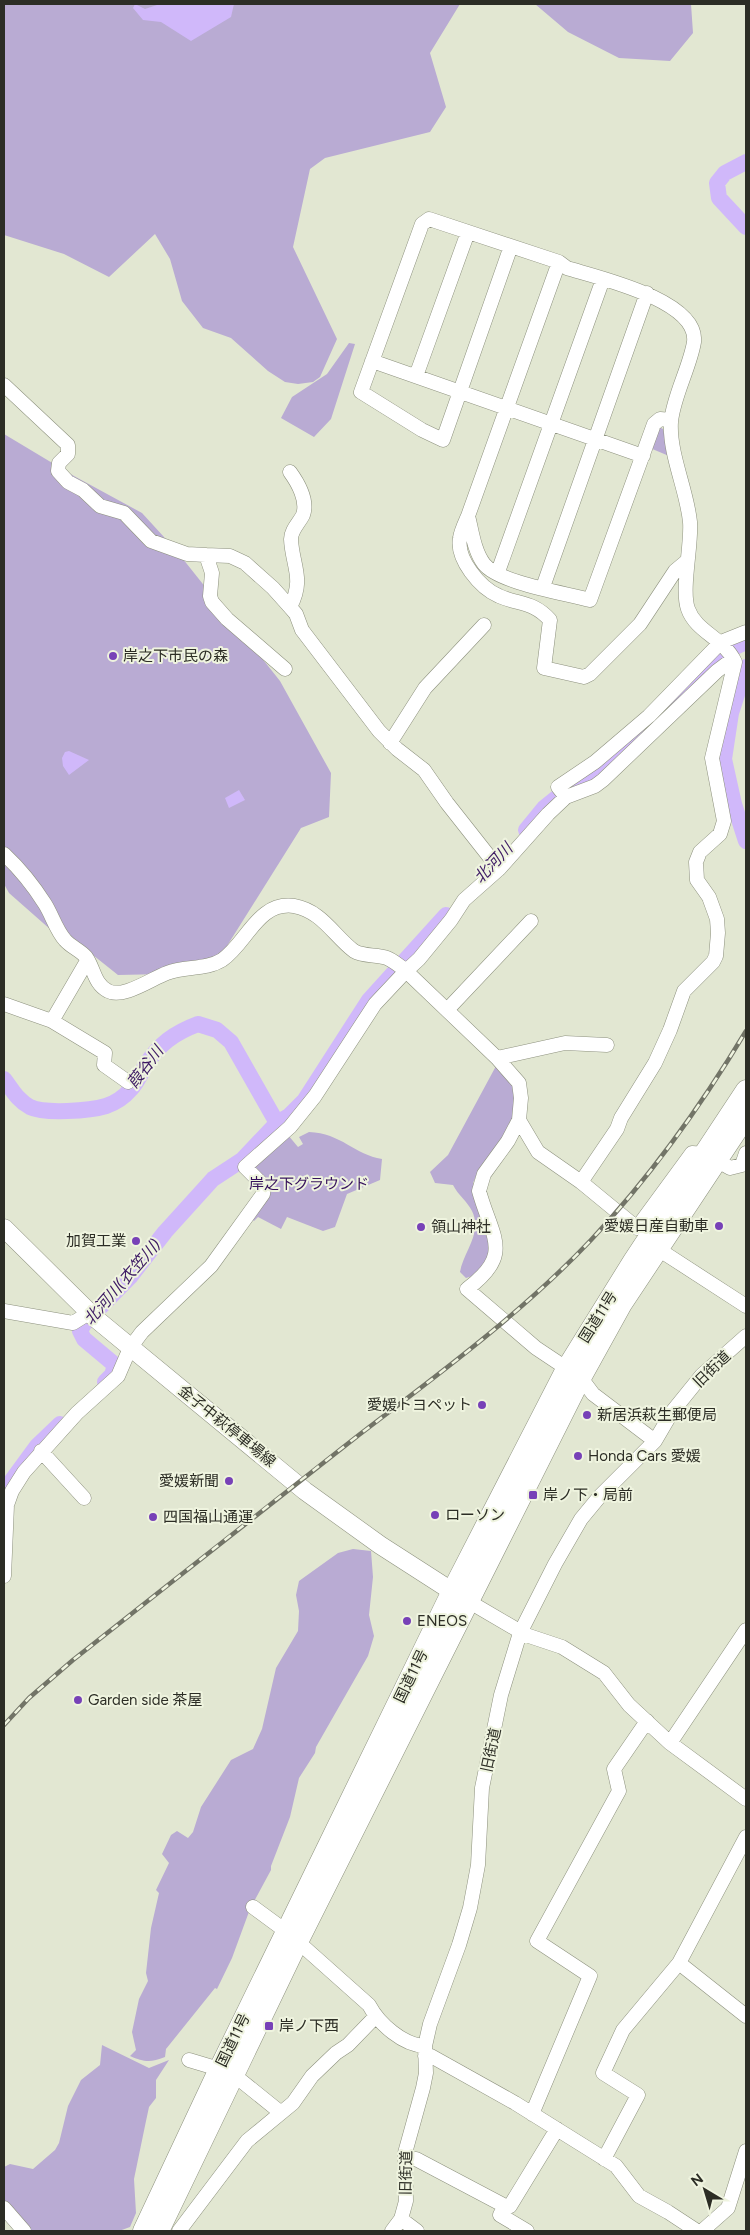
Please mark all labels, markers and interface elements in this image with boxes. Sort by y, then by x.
place label: 岸之下市民の森 [123,647,228,665]
marker: 岸之下市民の森 [107,650,119,662]
water label: 北河川 [470,838,518,887]
water label: 葭谷川 [123,1041,168,1092]
park label: 岸之下グラウンド [249,1175,369,1193]
place label: 愛媛日産自動車 [604,1217,709,1235]
place label: 領山神社 [431,1218,491,1236]
marker: 愛媛日産自動車 [713,1220,725,1232]
marker: 領山神社 [415,1221,427,1233]
place label: 加賀工業 [66,1232,126,1250]
water label: 北河川(衣笠川) [80,1235,165,1329]
marker: 加賀工業 [130,1235,142,1247]
street label: 国道11号 [575,1288,621,1346]
street label: 旧街道 [690,1347,734,1391]
street label: 金子中萩停車場線 [175,1381,279,1471]
place label: 愛媛トヨペット [367,1396,472,1414]
marker: 愛媛トヨペット [476,1399,488,1411]
place label: 新居浜萩生郵便局 [597,1406,717,1424]
marker: 新居浜萩生郵便局 [581,1409,593,1421]
place label: Honda Cars 愛媛 [588,1447,701,1465]
marker: Honda Cars 愛媛 [572,1450,584,1462]
place label: 愛媛新聞 [159,1472,219,1490]
marker: 愛媛新聞 [223,1475,235,1487]
place label: 岸ノ下・局前 [543,1486,633,1504]
marker: 岸ノ下・局前 [527,1489,539,1501]
place label: ローソン [445,1506,505,1524]
place label: 四国福山通運 [163,1508,253,1526]
marker: ローソン [429,1509,441,1521]
marker: 四国福山通運 [147,1511,159,1523]
place label: ENEOS [417,1612,467,1630]
marker: ENEOS [401,1615,413,1627]
street label: 国道11号 [390,1646,432,1706]
place label: Garden side 茶屋 [88,1691,202,1709]
marker: Garden side 茶屋 [72,1694,84,1706]
street label: 旧街道 [478,1726,504,1774]
street label: 国道11号 [212,2010,254,2070]
place label: 岸ノ下西 [279,2017,339,2035]
marker: 岸ノ下西 [263,2020,275,2032]
street label: 旧街道 [397,2150,415,2196]
north arrow [680,2165,730,2215]
text: N [688,2170,707,2190]

